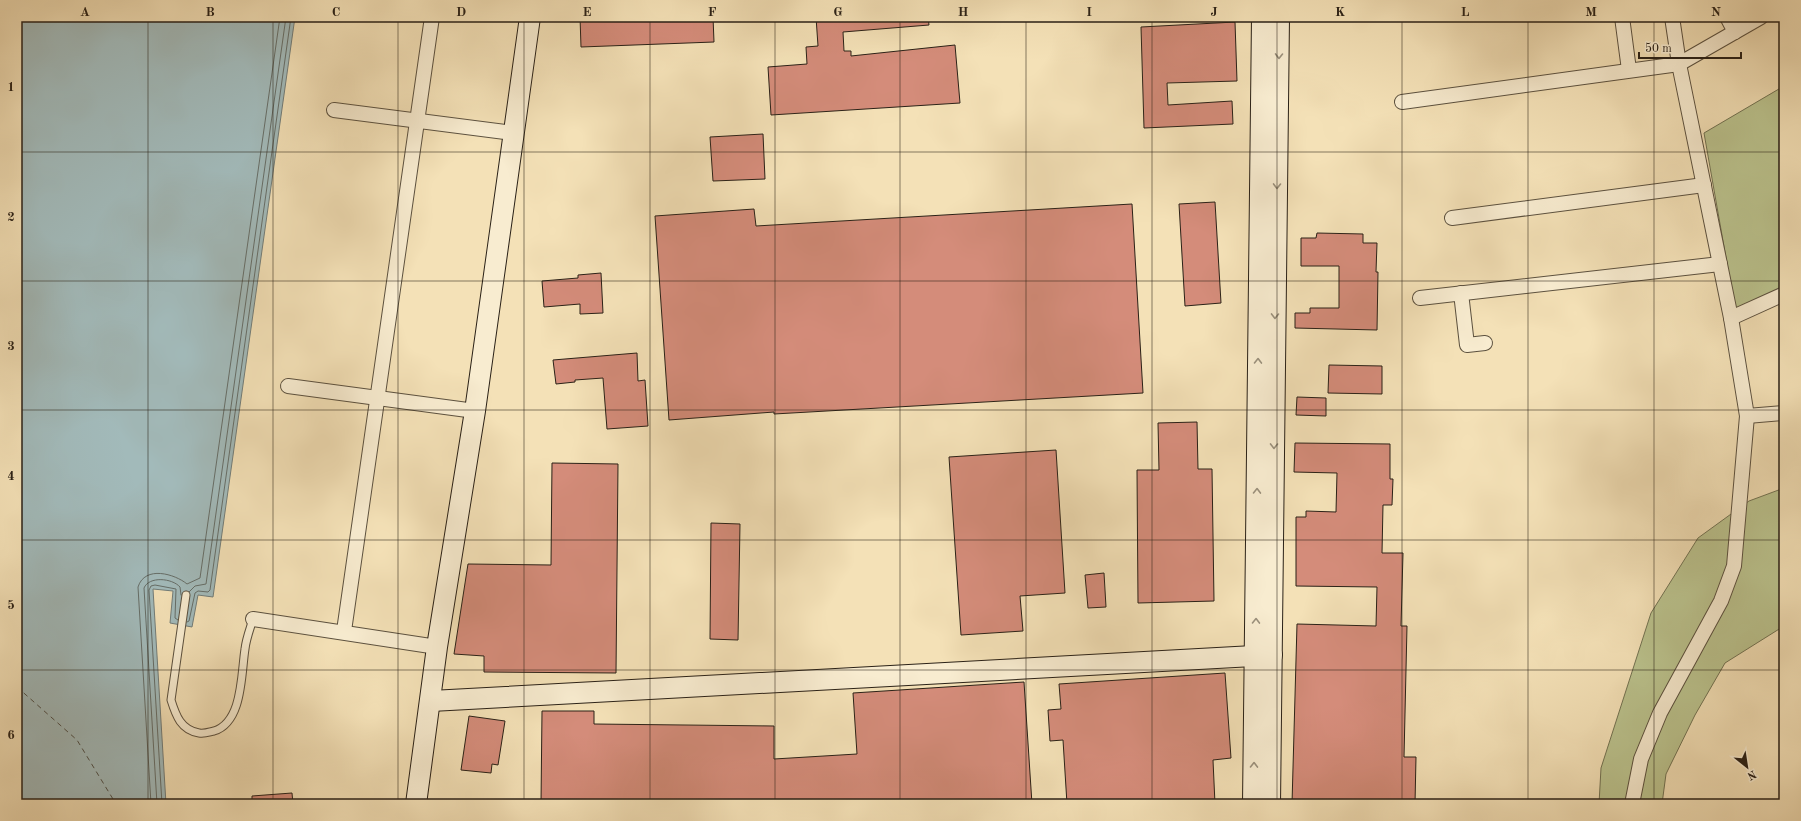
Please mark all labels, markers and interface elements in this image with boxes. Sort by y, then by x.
text: A [80,6,90,19]
text: B [205,6,215,19]
text: C [332,6,340,19]
text: D [456,6,466,19]
text: E [583,6,592,19]
text: F [708,6,717,19]
text: G [833,6,843,19]
text: H [958,6,969,19]
text: I [1086,6,1092,19]
text: J [1210,6,1218,19]
text: K [1335,6,1345,19]
text: L [1461,6,1470,19]
text: M [1585,6,1597,19]
text: N [1711,6,1721,19]
scale bar [1639,34,1741,60]
text: 50 m [1645,42,1672,55]
one-way arrow [1274,53,1283,59]
text: 1 [7,81,15,94]
one-way arrow [1273,183,1281,189]
text: 2 [7,211,15,224]
one-way arrow [1271,313,1279,319]
text: 3 [7,340,15,353]
one-way arrow [1254,358,1262,364]
one-way arrow [1270,443,1278,449]
text: 4 [7,470,15,483]
one-way arrow [1253,488,1261,494]
text: 5 [7,599,15,612]
one-way arrow [1252,618,1260,624]
text: 6 [7,729,15,742]
north arrow [1727,747,1767,787]
one-way arrow [1250,762,1258,768]
text: N [1744,767,1758,782]

